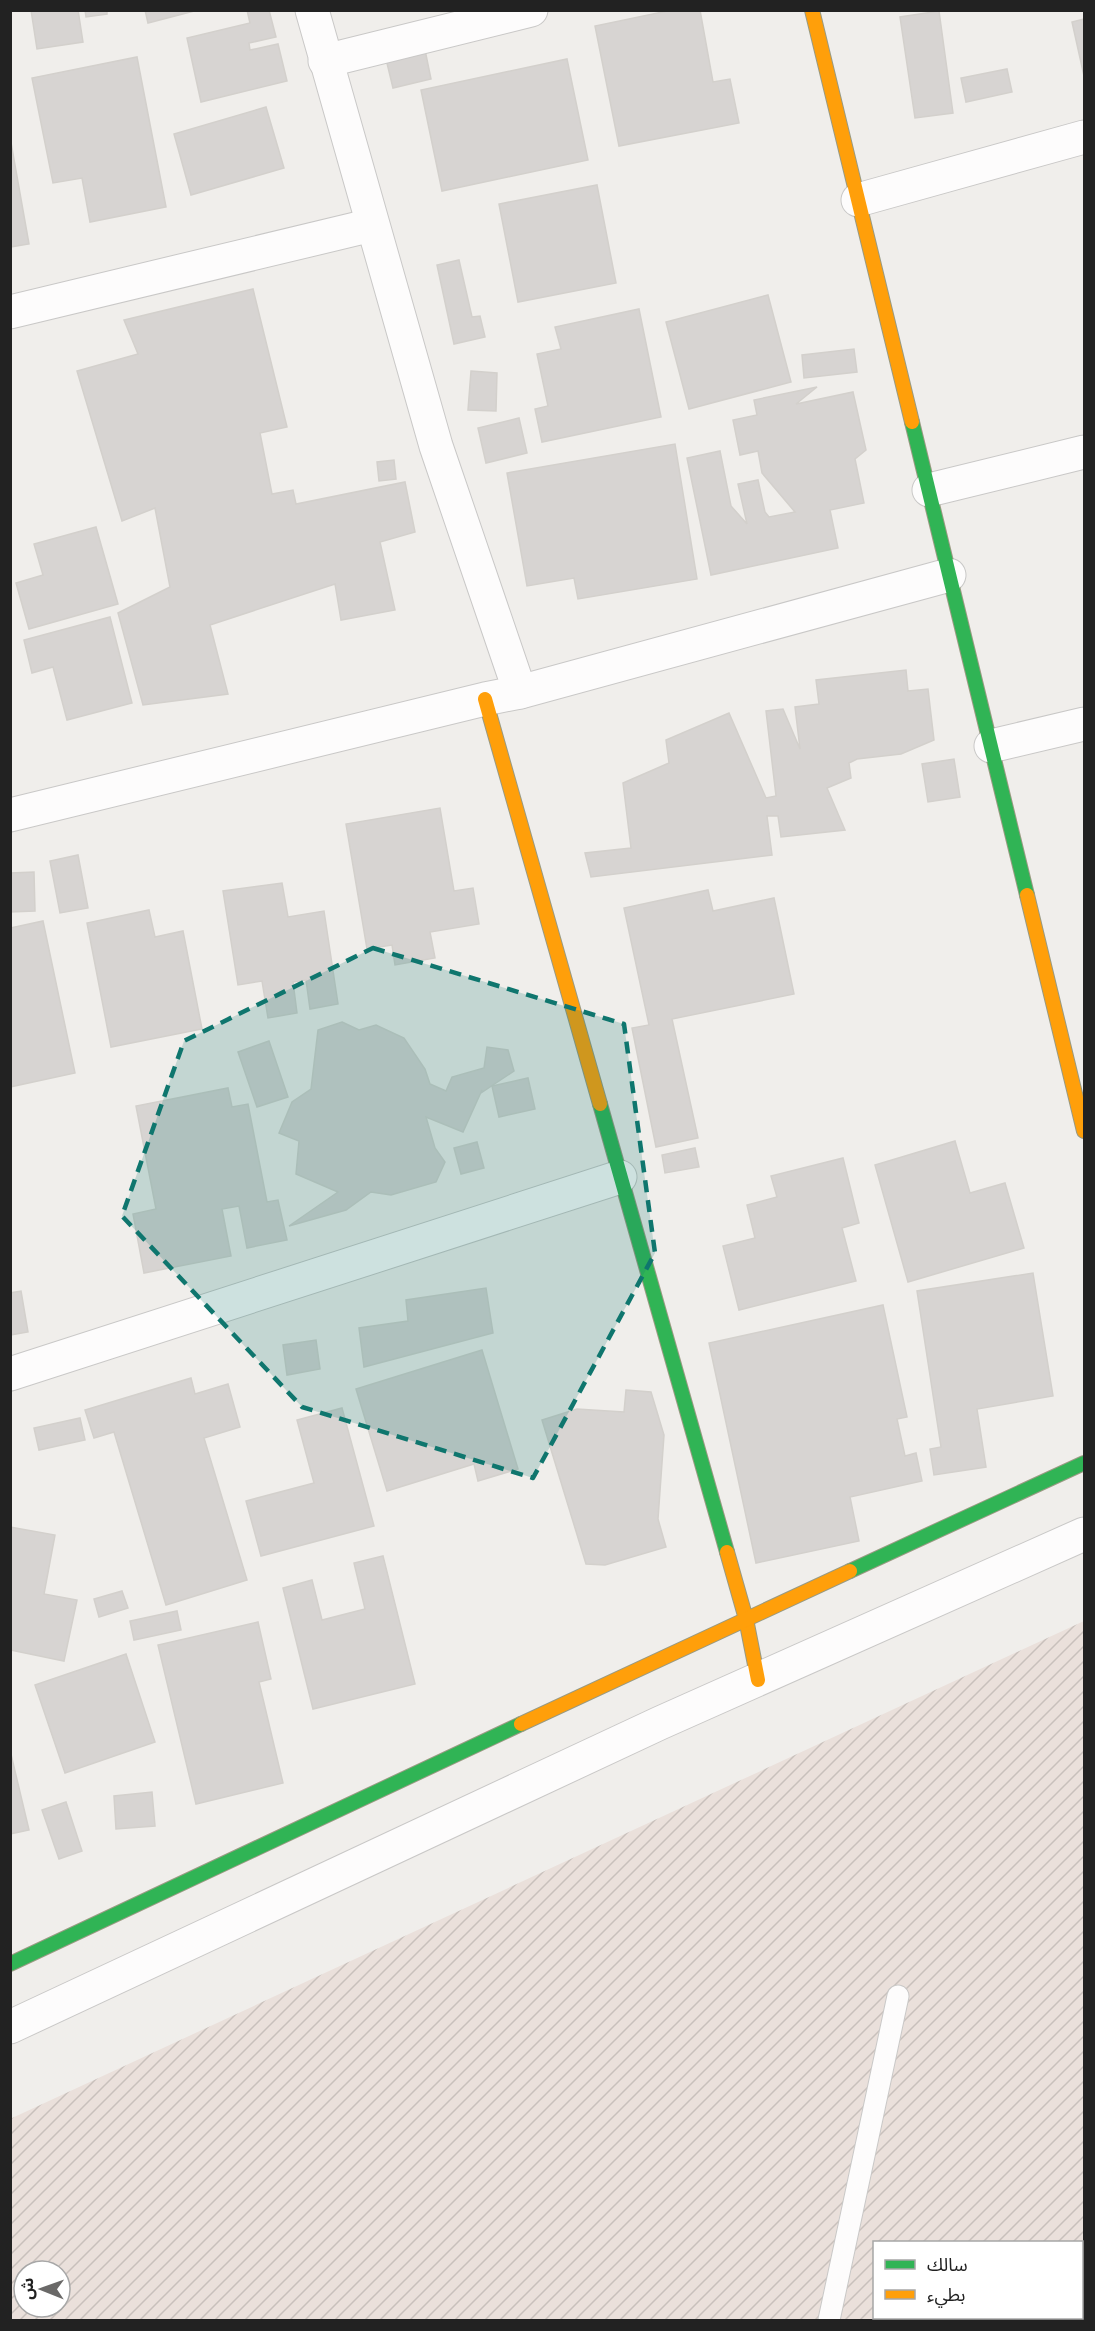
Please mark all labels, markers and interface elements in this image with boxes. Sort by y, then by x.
legend [873,2241,1083,2319]
text: سالك [927,2254,968,2275]
north arrow [12,2259,72,2319]
text: ش [18,2278,37,2300]
text: بطيء [927,2284,965,2308]

